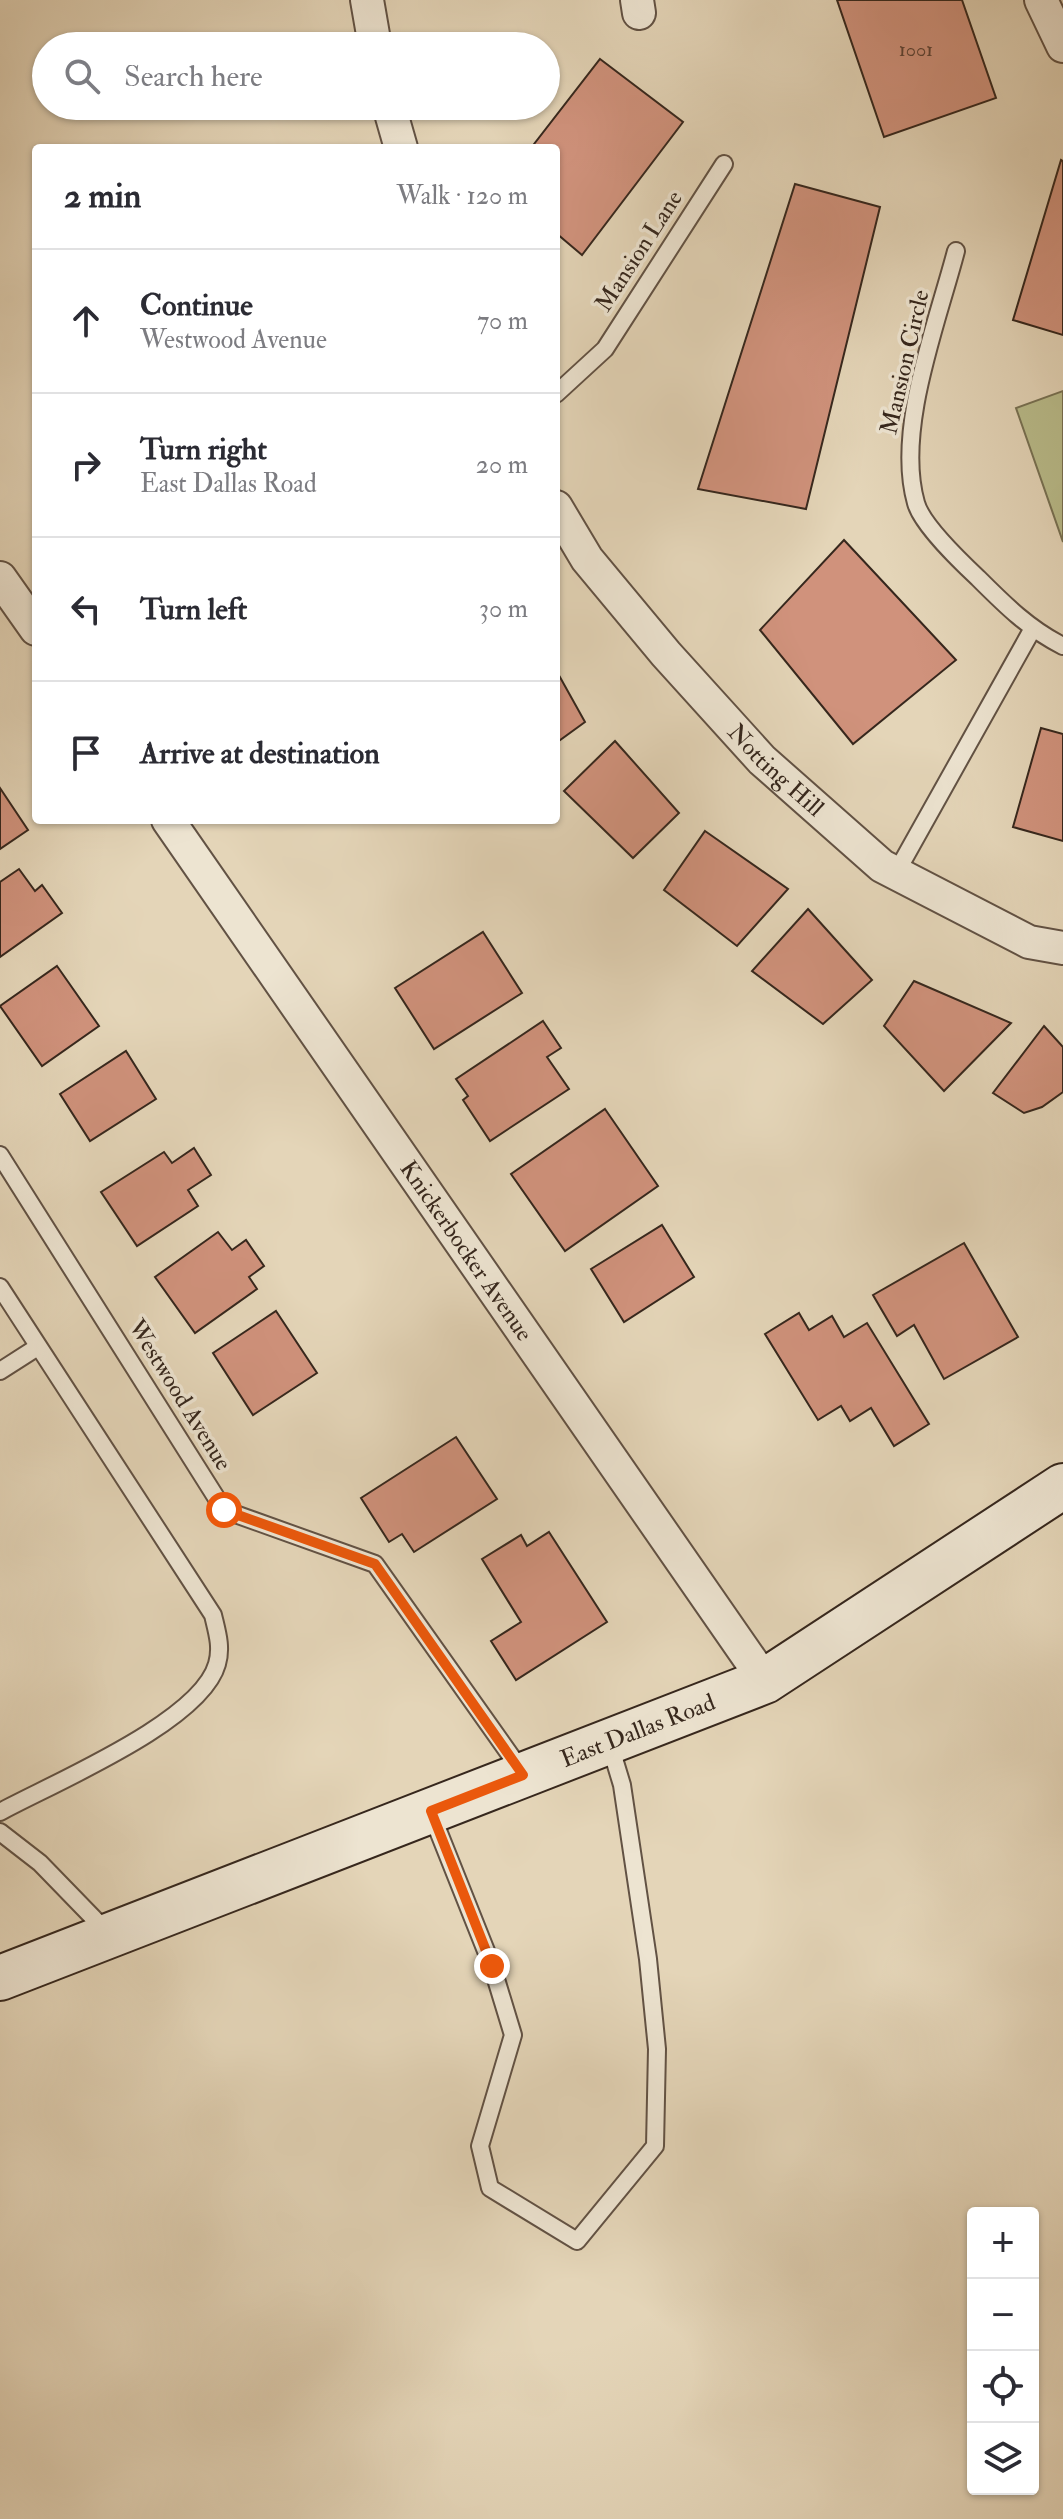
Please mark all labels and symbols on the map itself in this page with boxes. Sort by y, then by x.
house number: 1001 [899,37,933,62]
street label: Mansion Lane [588,184,690,318]
street label: Mansion Circle [873,287,937,437]
street label: Notting Hill [721,717,831,823]
street label: Knickerbocker Avenue [393,1154,540,1347]
street label: Westwood Avenue [121,1313,239,1476]
route start [206,1492,242,1528]
street label: East Dallas Road [556,1686,720,1774]
route end [474,1948,510,1984]

